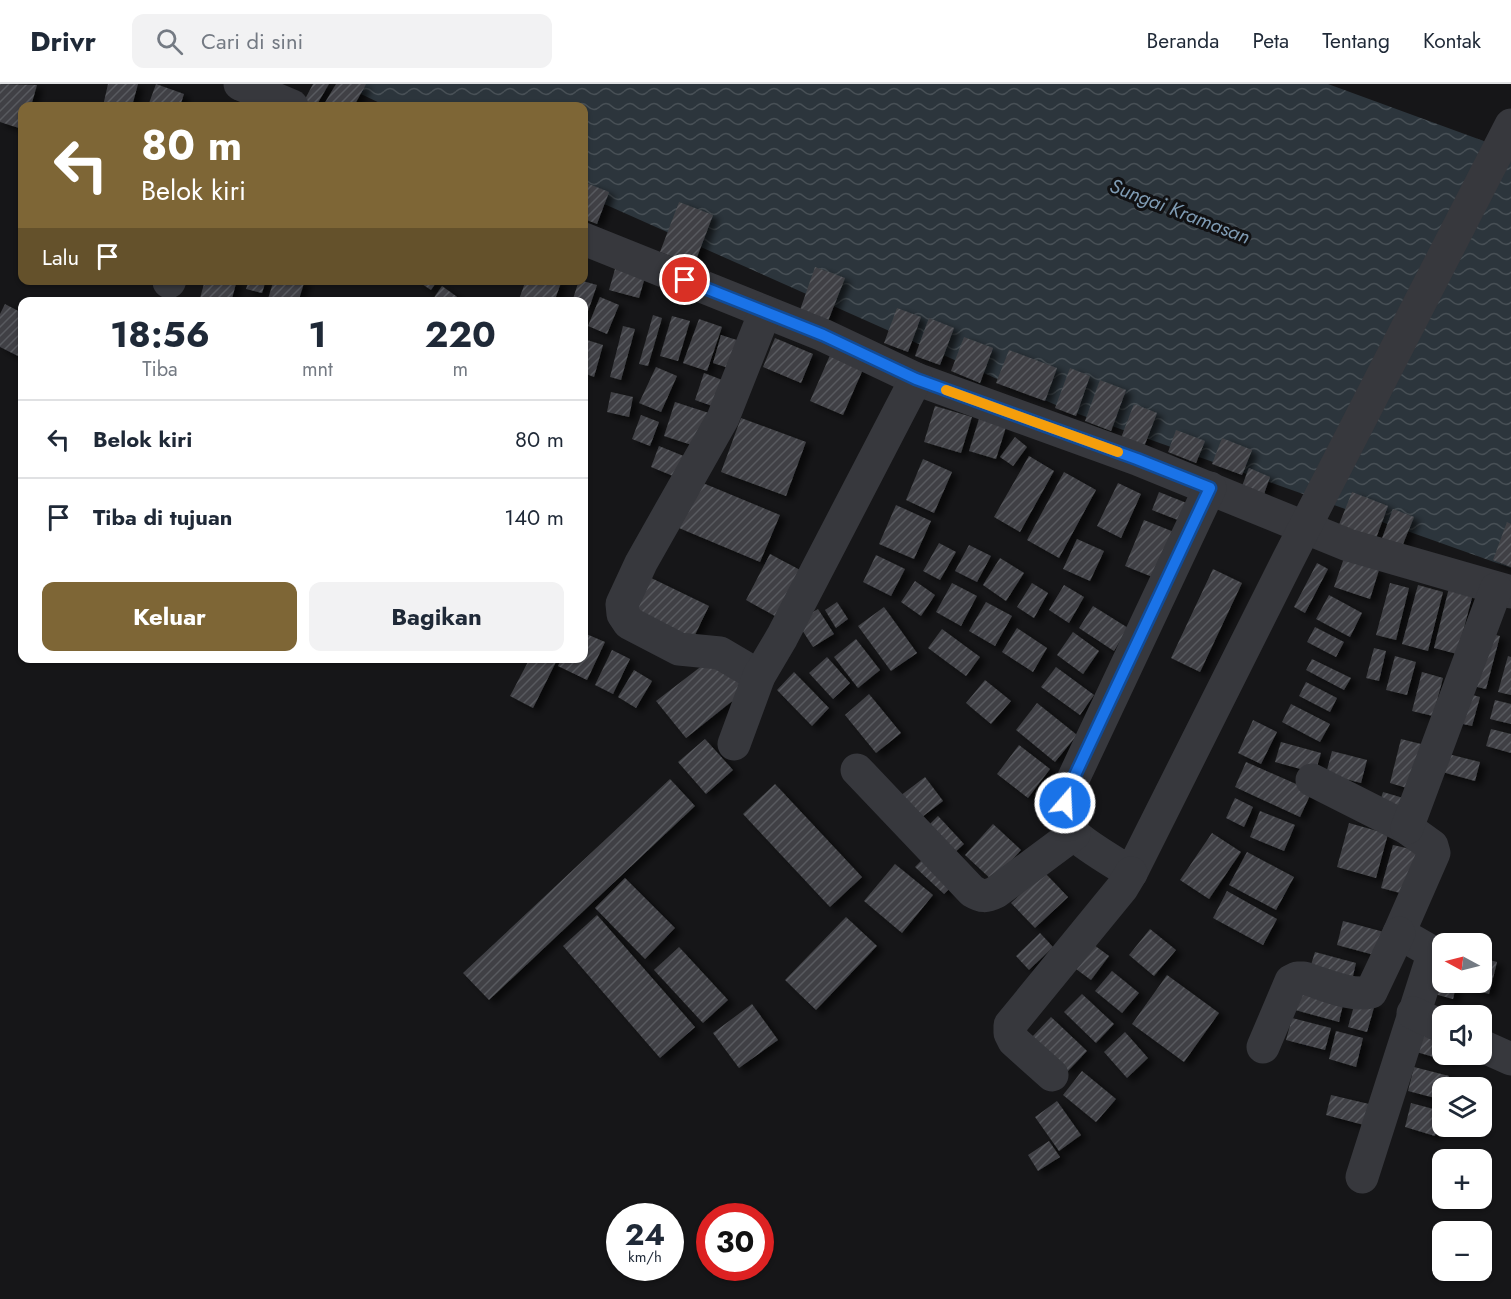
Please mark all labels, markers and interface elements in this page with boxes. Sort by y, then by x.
search box [132,14,552,68]
text: Drivr [30,21,96,62]
icon: search [153,25,186,58]
text: Cari di sini [201,25,303,57]
text: Beranda [1146,26,1219,56]
text: Peta [1252,26,1289,56]
text: Tentang [1322,26,1390,56]
text: Kontak [1423,26,1481,56]
text: 80 m [141,115,242,176]
icon: left [42,126,120,204]
text: Belok kiri [141,171,246,210]
water label: Sungai Kramasan [1105,171,1254,252]
icon: arrive [91,240,124,273]
text: Lalu [42,241,79,273]
pin [659,254,710,305]
icon: arrive [668,263,701,296]
text: 18:56 [110,308,210,360]
text: 1 [308,308,327,360]
text: 220 [425,308,496,360]
text: Tiba [142,355,178,384]
text: mnt [302,355,333,384]
text: m [453,355,468,384]
icon: left [42,423,75,456]
text: Belok kiri [93,423,192,455]
text: 80 m [515,423,564,455]
icon: arrive [42,501,75,534]
text: Tiba di tujuan [93,501,232,533]
text: 140 m [504,501,564,533]
button: Keluar [42,582,297,651]
button: Bagikan [309,582,564,651]
position arrow [1033,771,1097,835]
north arrow [1432,933,1492,993]
map controls [1432,933,1492,1281]
button: sound [1432,1005,1492,1065]
button: layers [1432,1077,1492,1137]
button: + [1432,1149,1492,1209]
speed limit sign: 30 [696,1203,774,1281]
text: 24 [625,1213,665,1256]
button: − [1432,1221,1492,1281]
text: km/h [628,1246,662,1268]

